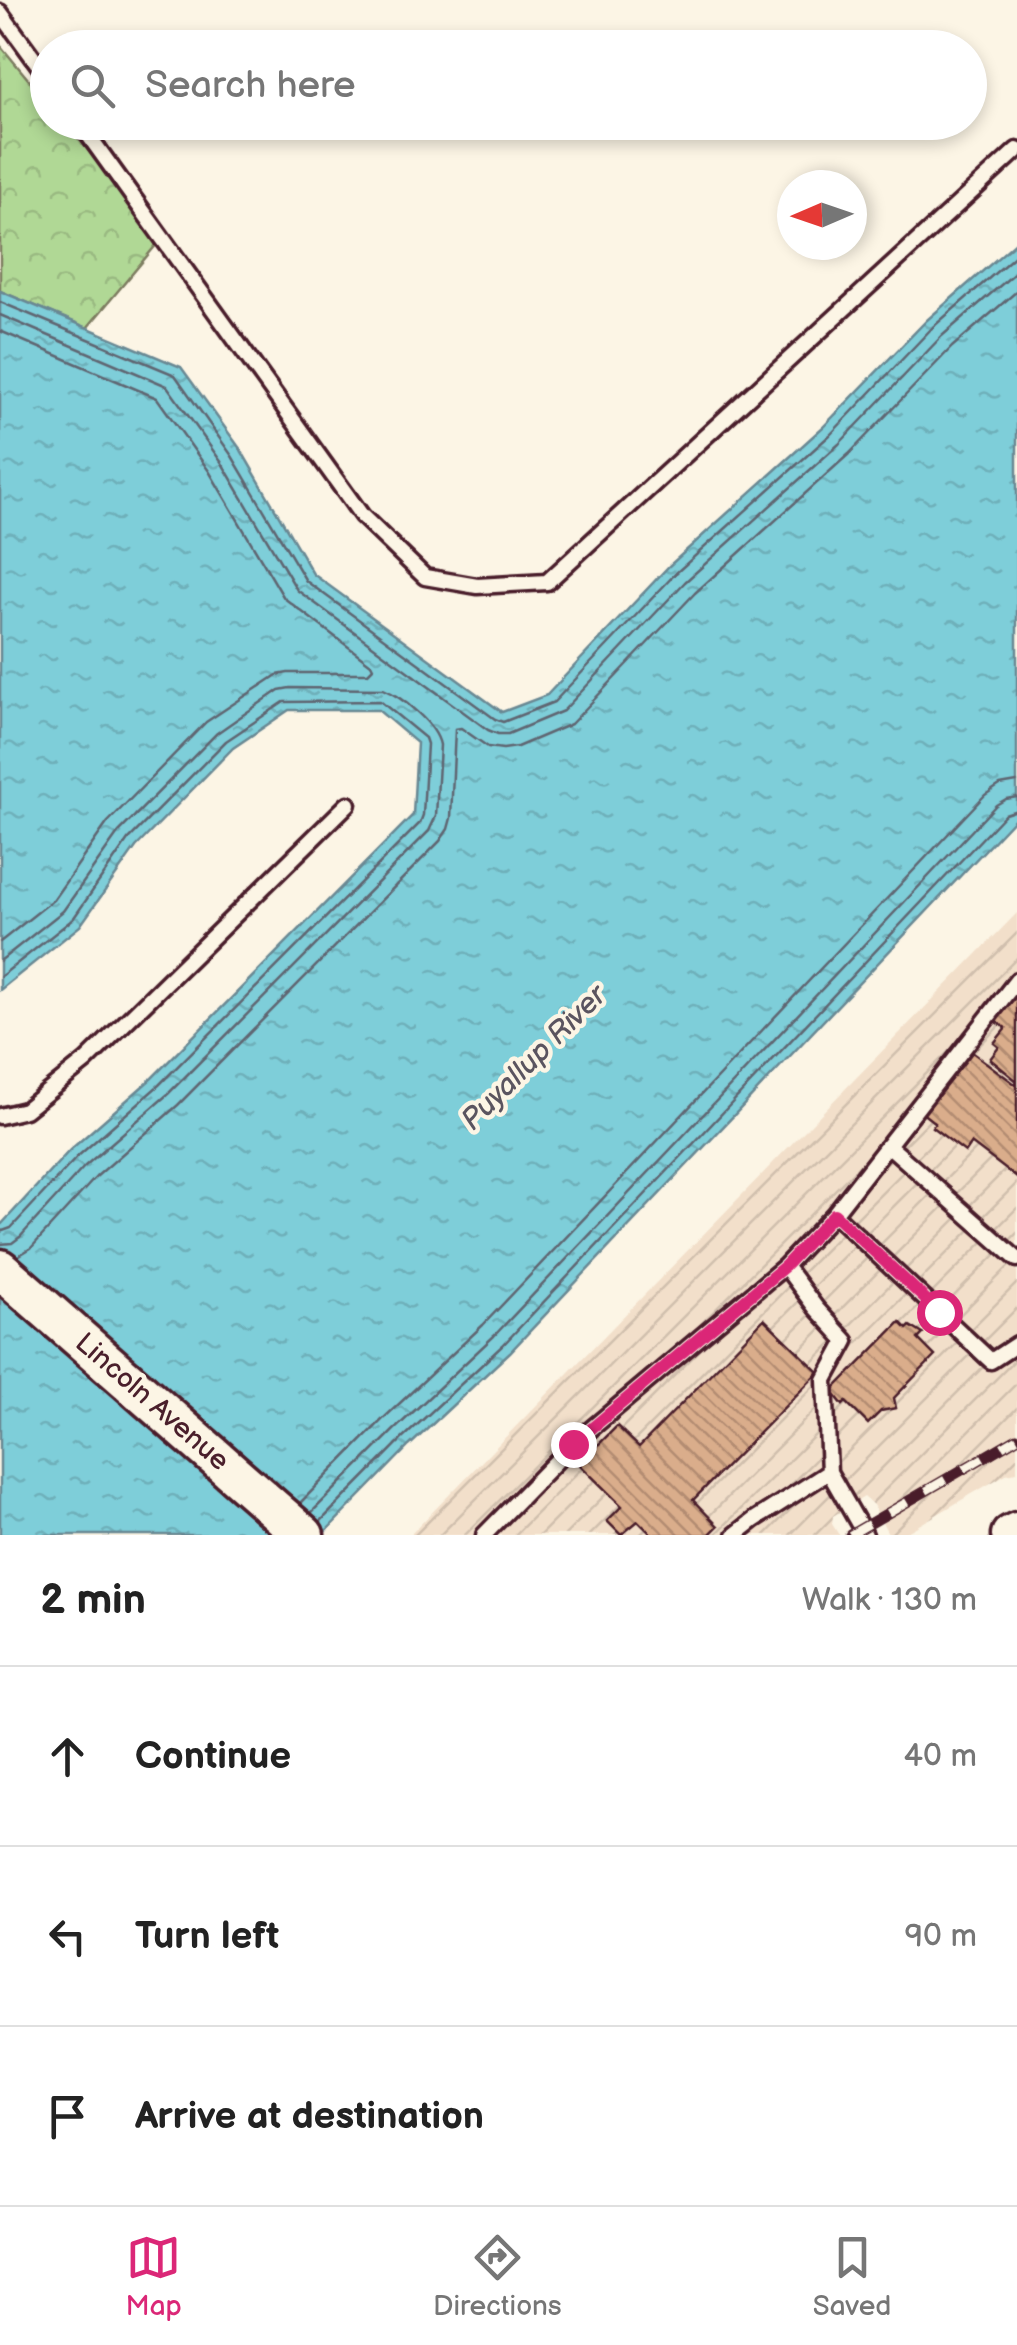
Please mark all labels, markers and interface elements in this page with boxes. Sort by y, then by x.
search box [30,30,987,140]
icon: search [65,58,120,113]
text: Search here [145,63,356,108]
north arrow [777,170,867,260]
water label: Puyallup River [454,976,616,1138]
route start [917,1290,963,1336]
street label: Lincoln Avenue [68,1326,236,1478]
route end [551,1422,597,1468]
text: 2 min [40,1575,146,1626]
text: Walk · 130 m [802,1581,977,1620]
icon: ahead [40,1729,95,1784]
text: Continue [135,1734,291,1779]
text: 40 m [904,1737,977,1776]
icon: left [40,1909,95,1964]
text: Turn left [135,1914,279,1959]
text: 90 m [905,1917,977,1956]
icon: arrive [40,2089,95,2144]
text: Arrive at destination [135,2094,484,2139]
tab: Map [126,2230,182,2323]
tab: Directions [433,2230,562,2323]
tab: Saved [813,2230,891,2323]

